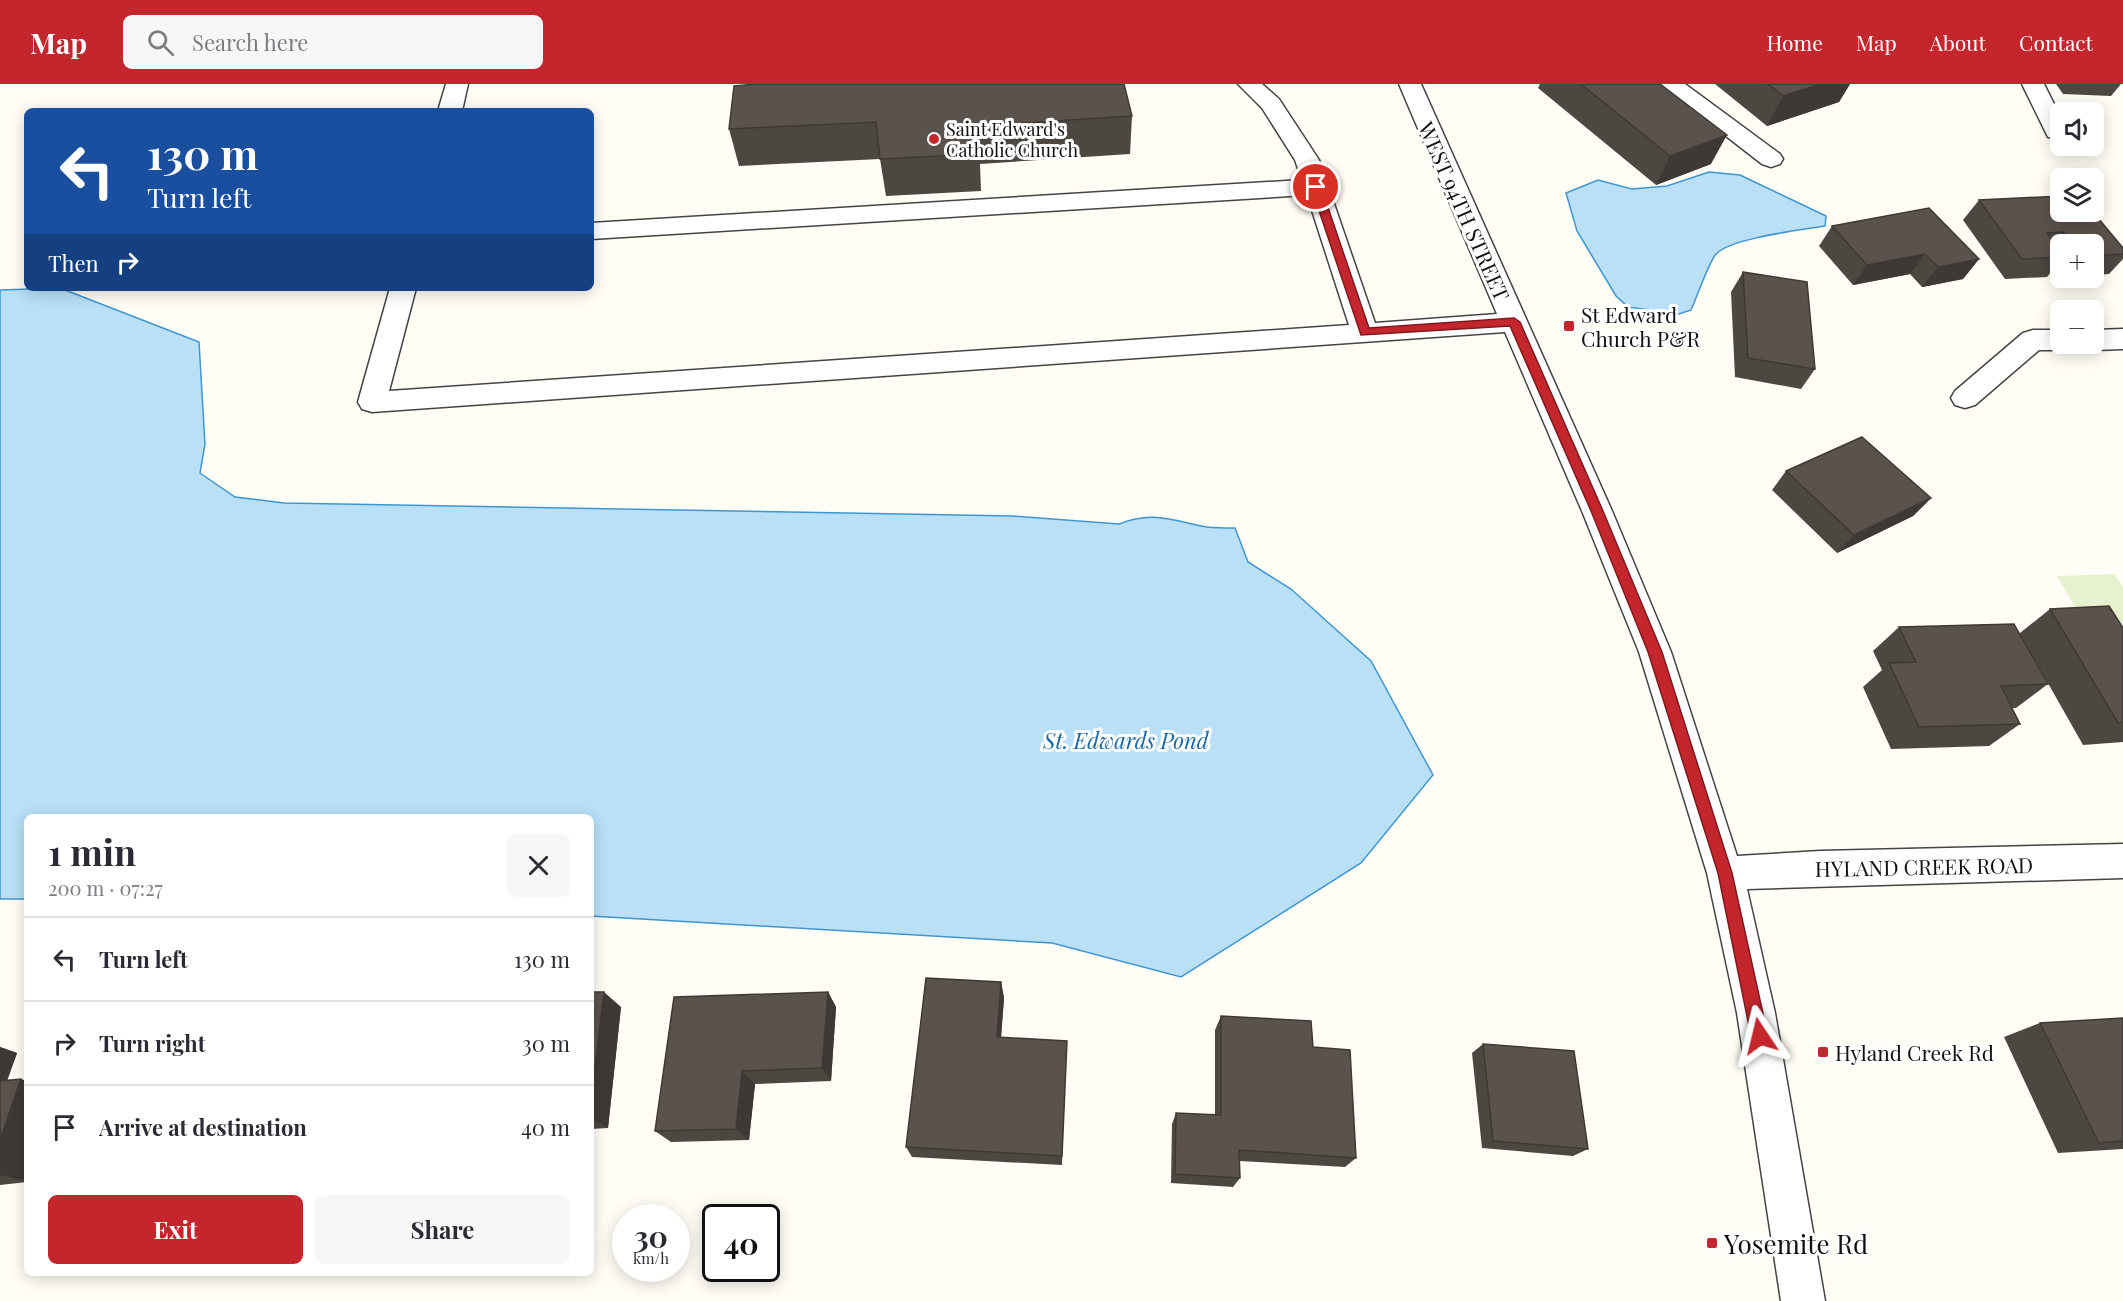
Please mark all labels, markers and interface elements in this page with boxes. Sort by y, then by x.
search box [123,15,543,69]
text: Map [30,24,87,61]
icon: search [144,26,177,59]
text: Search here [192,27,308,57]
text: Home [1767,28,1823,56]
text: Map [1856,28,1897,56]
text: About [1930,28,1986,56]
text: Contact [2019,28,2093,56]
map controls [2050,102,2104,354]
button: sound [2050,102,2104,156]
street label: WEST 94TH STREET [1413,116,1517,305]
place label: Saint Edward's Catholic Church [946,117,1078,162]
text: 130 m [147,125,258,181]
icon: left [48,132,126,210]
marker: Saint Edward's Catholic Church [927,132,941,146]
pin [1290,161,1341,212]
button: layers [2050,168,2104,222]
icon: arrive [1299,170,1332,203]
text: Turn left [147,179,251,215]
button: + [2050,234,2104,288]
icon: right [111,246,144,279]
text: Then [48,248,99,278]
place label: St Edward Church P&R [1581,300,1701,352]
button: − [2050,300,2104,354]
marker: St Edward Church P&R [1562,319,1576,333]
water label: St. Edwards Pond [1042,725,1210,755]
text: 1 min [48,827,136,875]
button: close [507,834,570,897]
street label: HYLAND CREEK ROAD [1815,850,2033,882]
text: 200 m · 07:27 [48,874,163,901]
icon: left [48,943,81,976]
text: Turn left [99,944,188,974]
text: 130 m [514,944,570,974]
position arrow [1728,1004,1792,1068]
icon: right [48,1027,81,1060]
text: Turn right [99,1028,205,1058]
text: 30 m [522,1028,570,1058]
place label: Hyland Creek Rd [1835,1038,1994,1066]
marker: Hyland Creek Rd [1816,1045,1830,1059]
icon: arrive [48,1111,81,1144]
text: Arrive at destination [99,1112,307,1142]
text: 40 m [521,1112,570,1142]
button: Exit [48,1195,303,1264]
button: Share [315,1195,570,1264]
speed limit sign: 40 [702,1204,780,1282]
text: 30 [634,1216,668,1256]
place label: Yosemite Rd [1723,1226,1868,1261]
marker: Yosemite Rd [1705,1236,1719,1250]
text: km/h [633,1248,669,1268]

